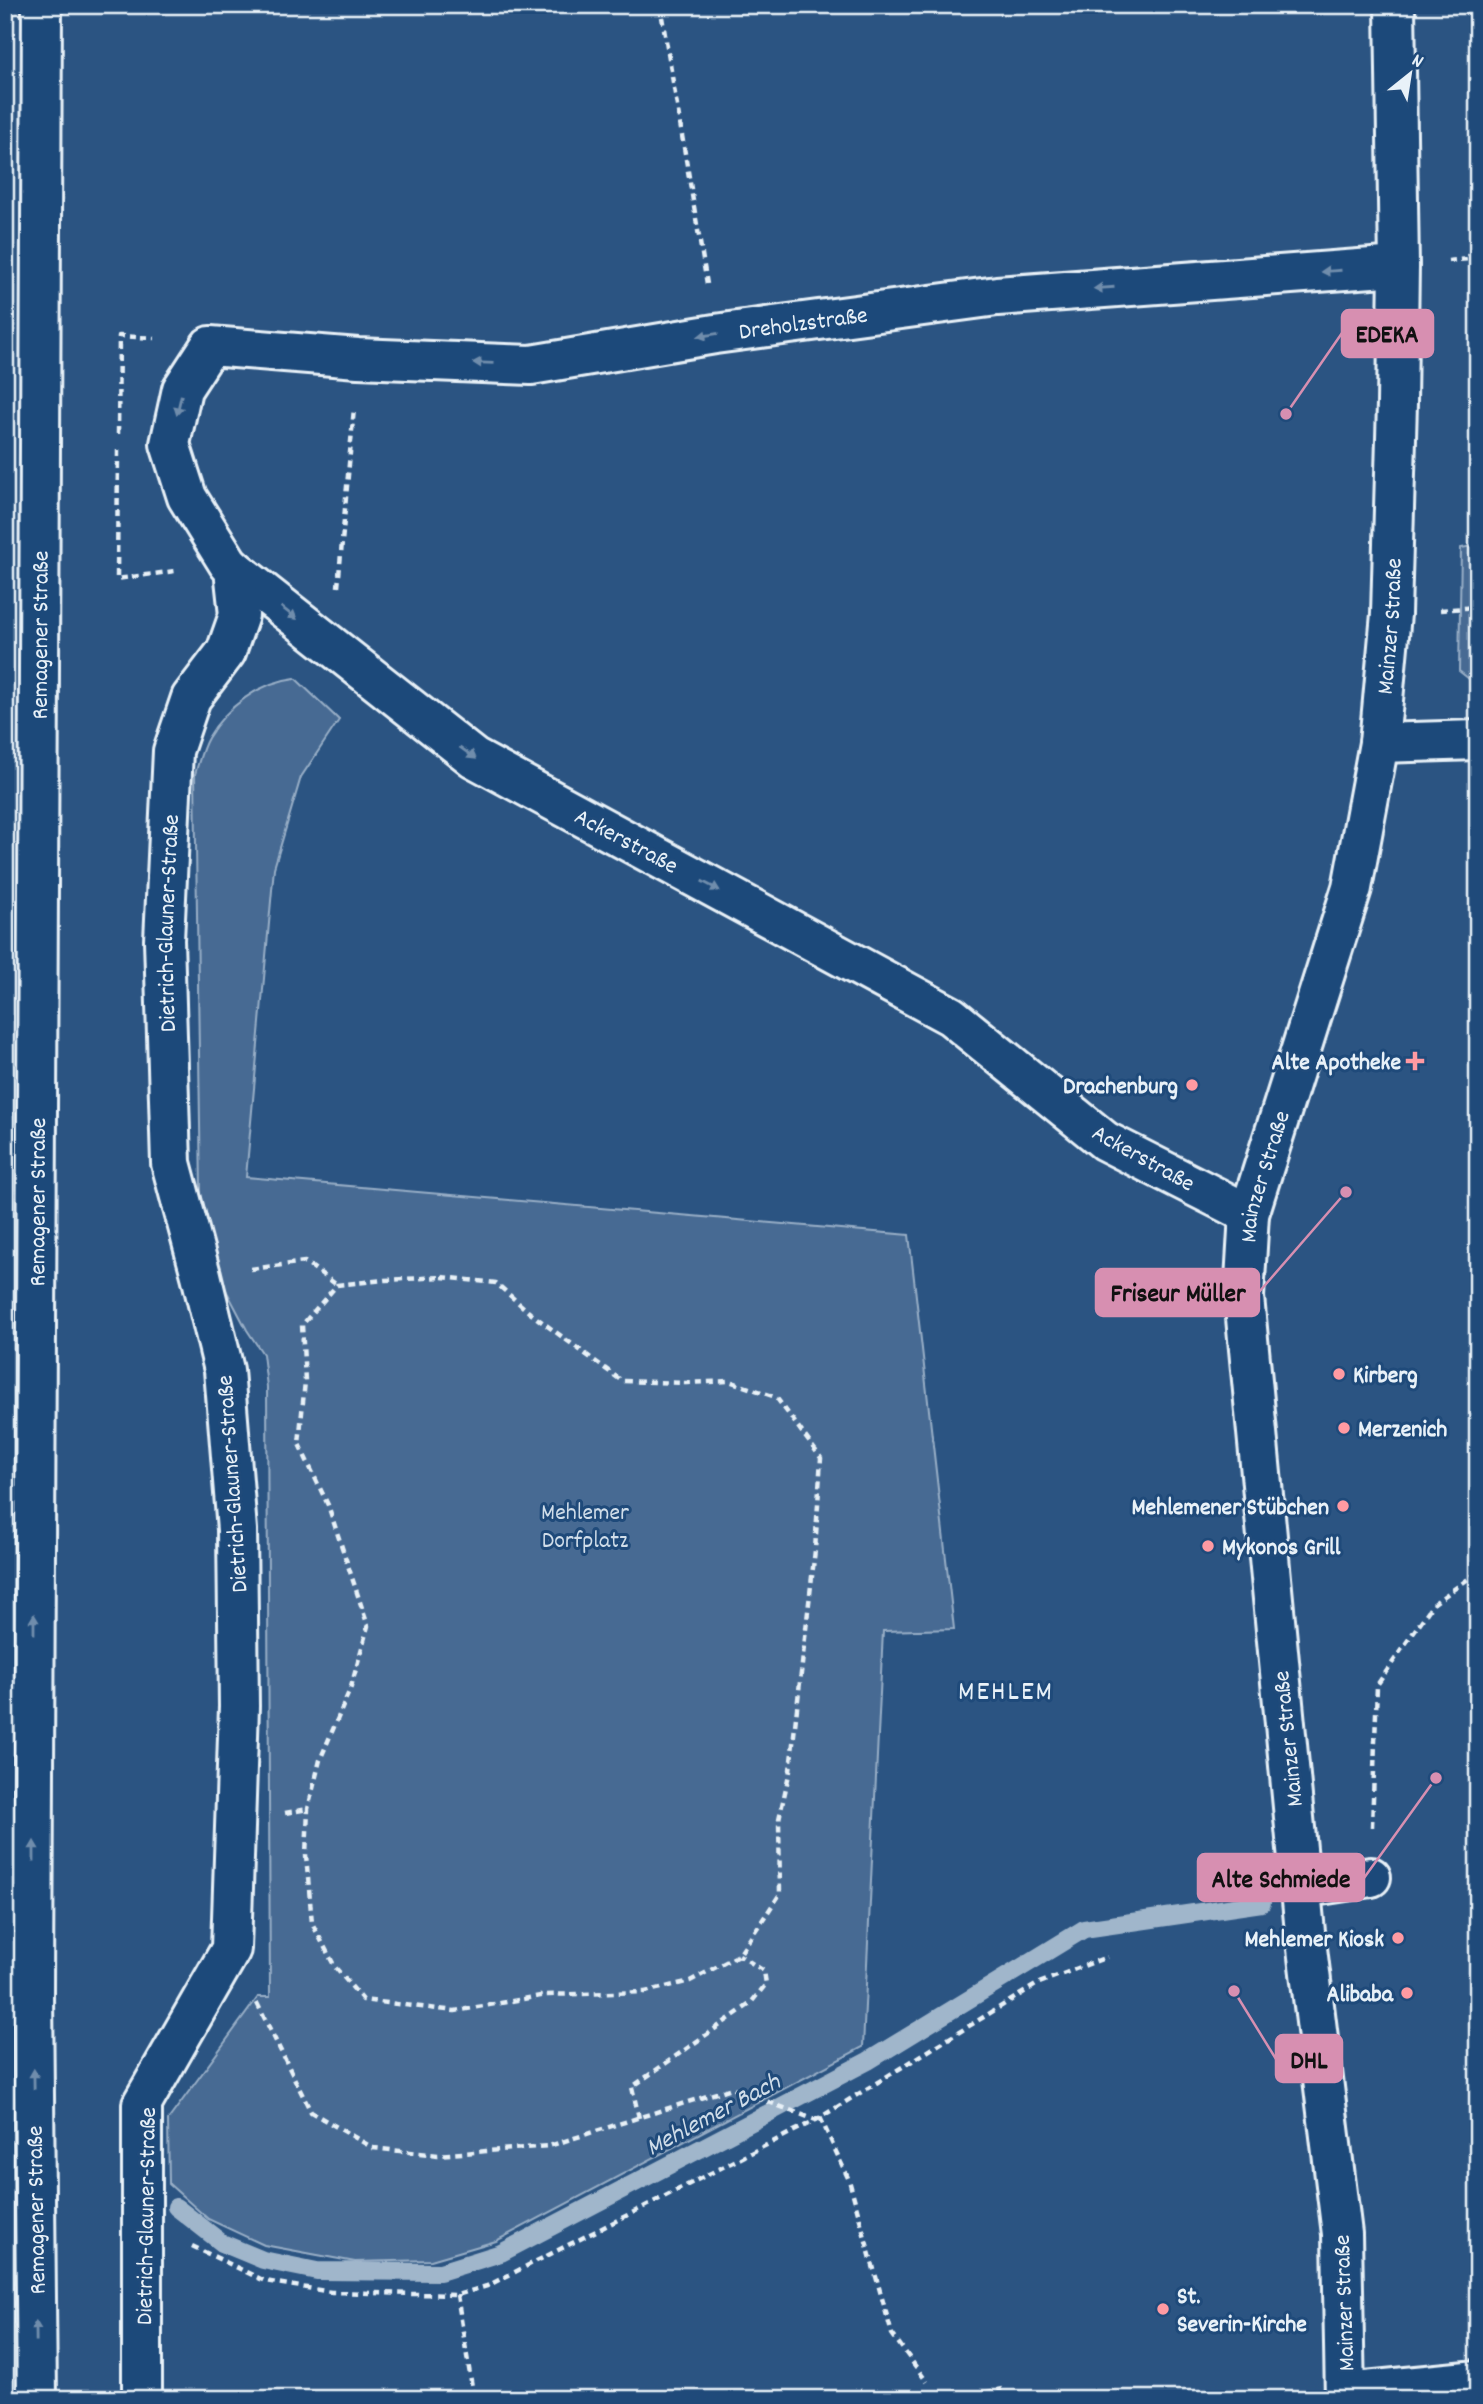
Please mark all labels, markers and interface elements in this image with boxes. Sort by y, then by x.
north arrow [1374,38,1444,108]
text: N [1406,48,1428,76]
one-way arrow [1320,266,1342,277]
one-way arrow [1093,283,1115,294]
street label: Dreholzstraße [737,300,870,351]
callout: EDEKA [1342,310,1433,357]
text: EDEKA [1355,318,1419,355]
one-way arrow [697,330,719,341]
one-way arrow [472,358,494,369]
one-way arrow [173,394,184,416]
street label: Remagener Straße [25,551,60,720]
street label: Mainzer Straße [1370,558,1413,696]
one-way arrow [280,605,298,620]
one-way arrow [459,746,478,760]
street label: Ackerstraße [568,801,684,884]
street label: Dietrich-Glauner-Straße [150,814,190,1033]
one-way arrow [701,880,720,892]
place label: Alte Apotheke [1272,1047,1401,1081]
marker: Alte Apotheke [1407,1053,1423,1069]
place label: Drachenburg [1063,1071,1178,1105]
marker: Drachenburg [1184,1077,1200,1093]
street label: Mainzer Straße [1233,1107,1301,1244]
street label: Ackerstraße [1085,1117,1200,1202]
street label: Remagener Straße [22,1118,57,1287]
callout: Friseur Müller [1096,1269,1259,1316]
text: Friseur Müller [1110,1277,1246,1314]
place label: Kirberg [1353,1360,1418,1394]
marker: Kirberg [1331,1366,1347,1382]
street label: Dietrich-Glauner-Straße [209,1374,259,1594]
place label: Merzenich [1358,1414,1447,1448]
marker: Merzenich [1336,1420,1352,1436]
place label: Mehlemener Stübchen [1132,1492,1329,1526]
park label: Mehlemer Dorfplatz [541,1497,629,1559]
marker: Mehlemener Stübchen [1335,1498,1351,1514]
place label: Mykonos Grill [1222,1532,1341,1566]
marker: Mykonos Grill [1200,1538,1216,1554]
one-way arrow [28,1612,40,1634]
street label: Mainzer Straße [1266,1669,1314,1808]
district label: MEHLEM [958,1674,1054,1714]
one-way arrow [28,1840,39,1862]
callout: Alte Schmiede [1198,1854,1364,1901]
text: Alte Schmiede [1212,1863,1350,1900]
place label: Mehlemer Kiosk [1245,1924,1384,1958]
marker: Mehlemer Kiosk [1390,1930,1406,1946]
place label: Alibaba [1326,1979,1394,2013]
marker: Alibaba [1399,1985,1415,2001]
callout: DHL [1276,2035,1342,2082]
text: DHL [1290,2044,1328,2081]
water label: Mehlemer Bach [640,2065,789,2167]
one-way arrow [28,2067,40,2089]
street label: Dietrich-Glauner-Straße [129,2107,167,2325]
street label: Remagener Straße [20,2125,56,2295]
street label: Mainzer Straße [1327,2234,1365,2372]
place label: St. Severin-Kirche [1177,2281,1307,2343]
marker: St. Severin-Kirche [1155,2301,1171,2317]
one-way arrow [31,2319,42,2341]

